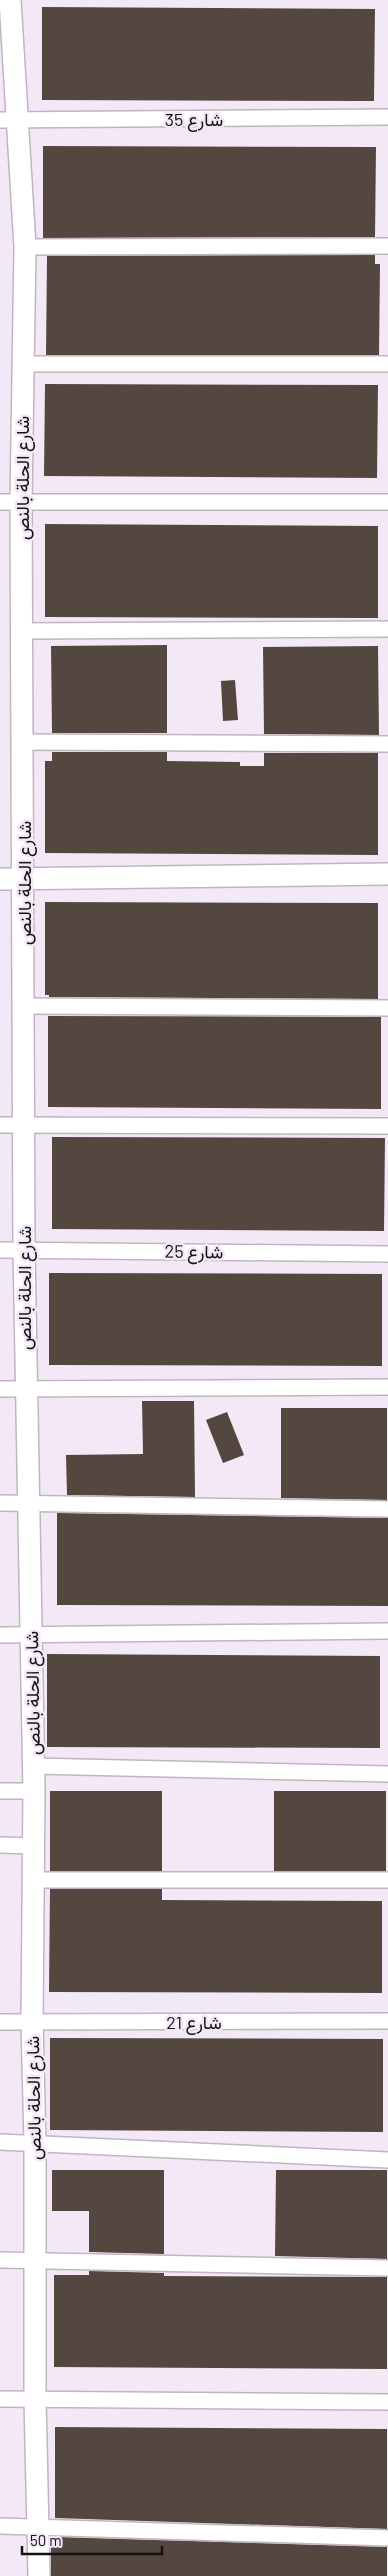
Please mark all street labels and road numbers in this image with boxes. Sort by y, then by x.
street label: شارع 35 [165,108,223,132]
street label: شارع الحلة بالنص [11,416,35,540]
street label: شارع الحلة بالنص [13,821,37,945]
street label: شارع الحلة بالنص [13,1226,37,1350]
street label: شارع 25 [164,1239,224,1265]
street label: شارع الحلة بالنص [20,1631,46,1755]
street label: شارع 21 [166,2011,222,2035]
street label: شارع الحلة بالنص [21,2036,47,2160]

